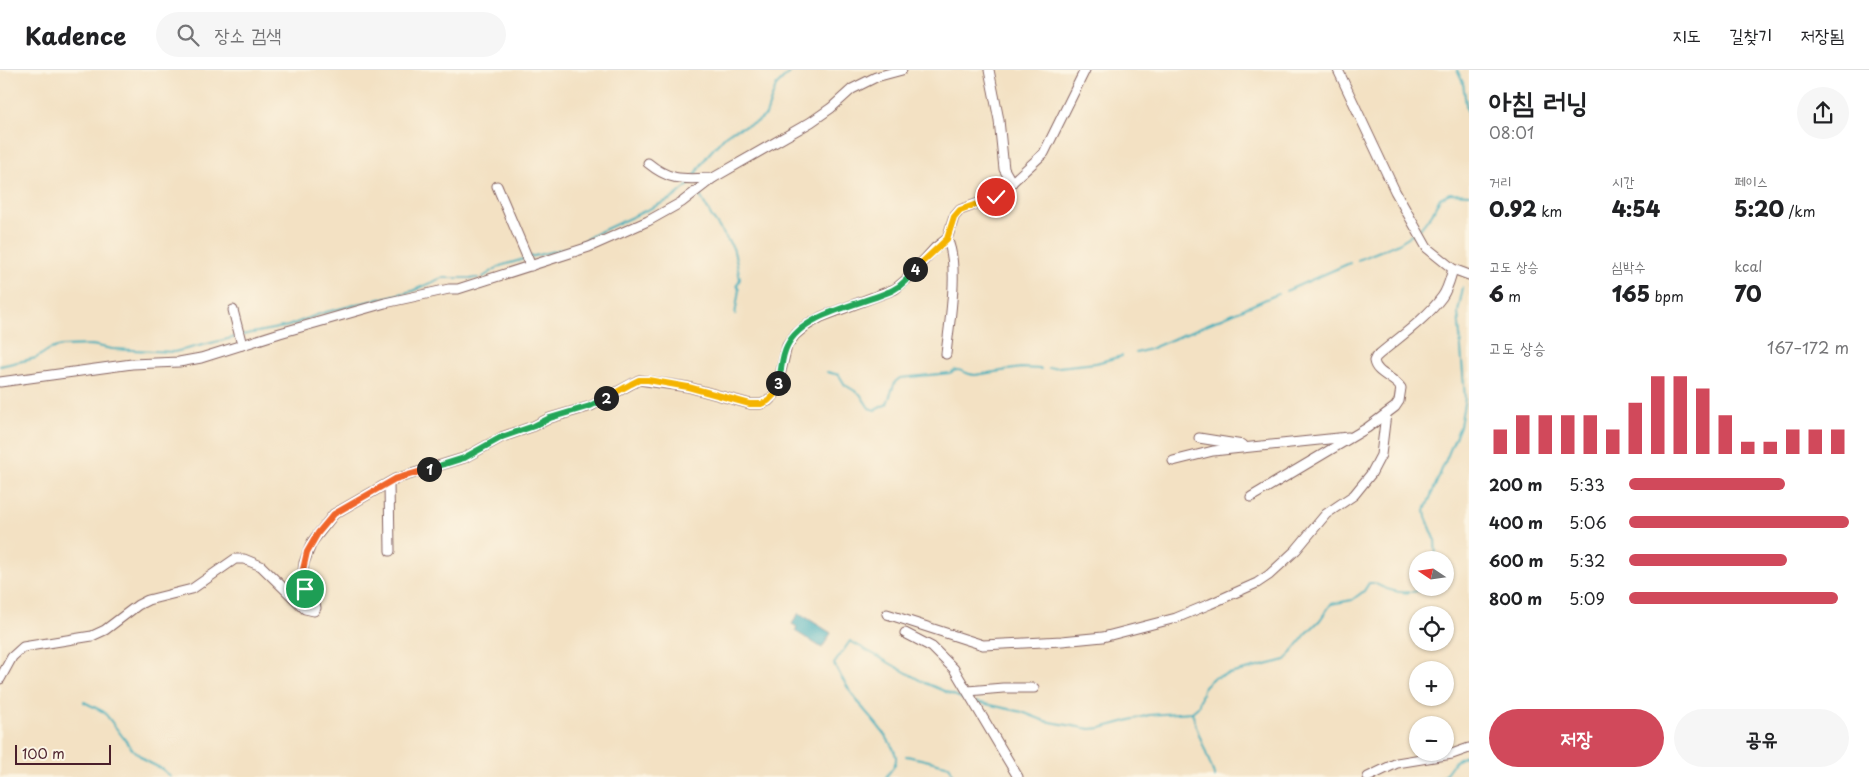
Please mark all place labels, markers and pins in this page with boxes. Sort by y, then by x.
pin [975,176,1017,218]
pin: 4 [902,256,928,282]
pin: 3 [766,370,790,396]
pin: 2 [594,386,618,410]
pin: 1 [416,456,442,482]
pin [284,568,326,610]

